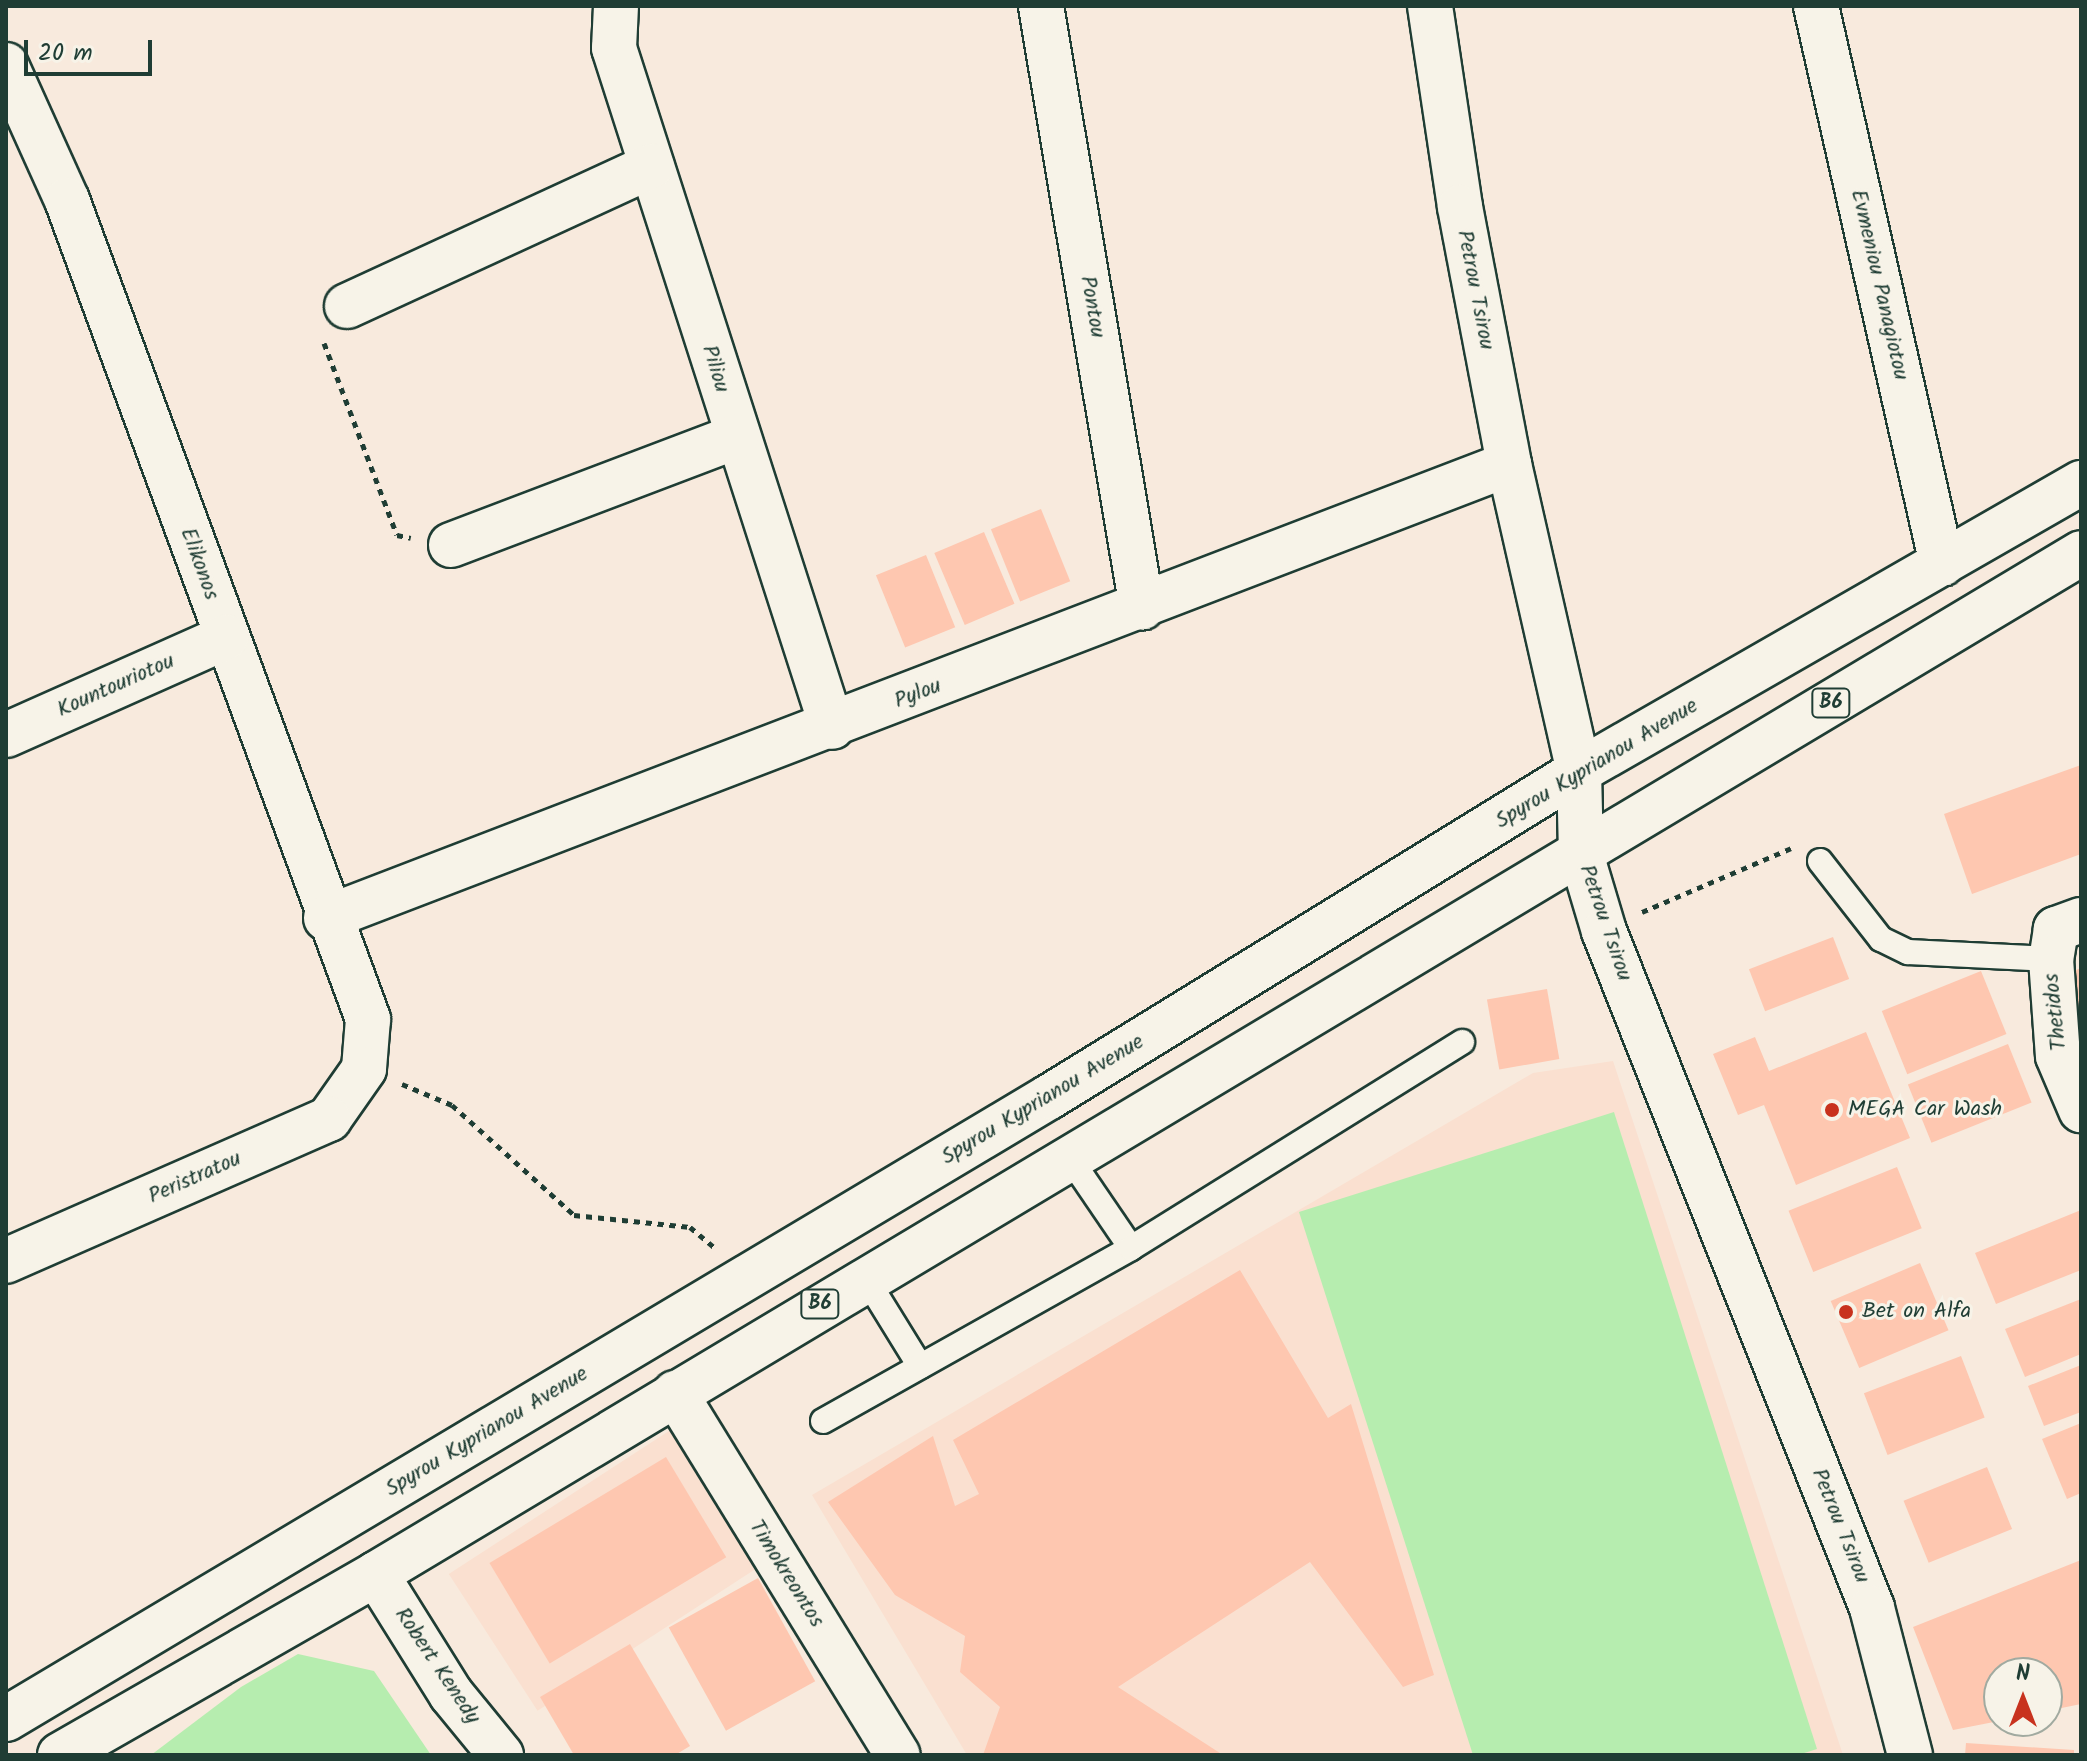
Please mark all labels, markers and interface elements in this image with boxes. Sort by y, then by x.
scale bar [28,24,156,74]
text: 20 m [38,34,93,73]
street label: Evmeniou Panagiotou [1844,187,1914,383]
street label: Petrou Tsirou [1450,228,1500,352]
street label: Pontou [1074,274,1110,340]
street label: Piliou [695,342,735,396]
street label: Elikonos [174,524,224,604]
street label: Kountouriotou [53,648,179,724]
street label: Pylou [891,673,945,715]
road number: B6 [1811,687,1851,719]
street label: Spyrou Kyprianou Avenue [1491,693,1703,835]
street label: Petrou Tsirou [1573,861,1637,985]
street label: Thetidos [2039,972,2073,1052]
street label: Spyrou Kyprianou Avenue [937,1029,1149,1171]
place label: MEGA Car Wash [1848,1097,2002,1123]
marker: MEGA Car Wash [1823,1101,1841,1119]
street label: Peristratou [144,1146,246,1210]
road number: B6 [800,1288,840,1320]
place label: Bet on Alfa [1862,1299,1971,1325]
marker: Bet on Alfa [1837,1303,1855,1321]
street label: Spyrou Kyprianou Avenue [381,1361,593,1503]
street label: Petrou Tsirou [1805,1465,1875,1587]
street label: Timokreontos [743,1515,829,1633]
street label: Robert Kenedy [388,1603,486,1729]
north arrow [1983,1657,2063,1737]
text: N [2016,1657,2030,1692]

